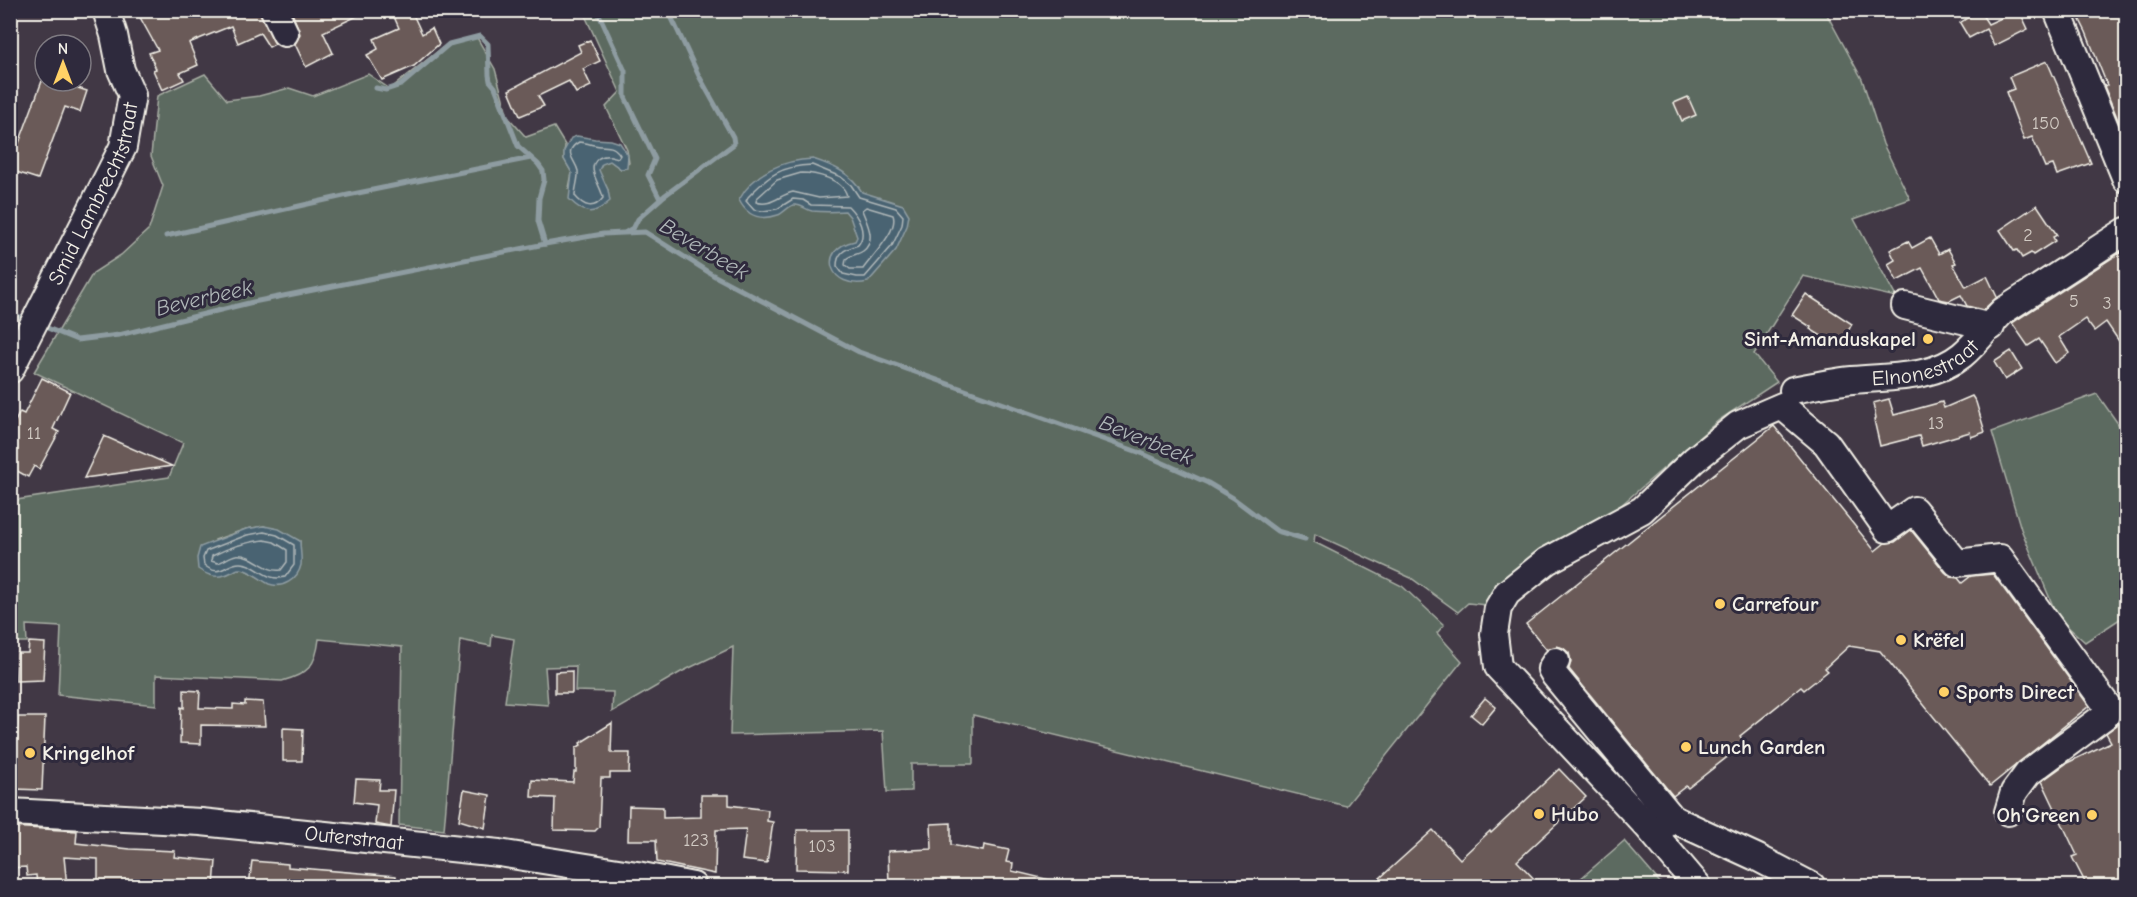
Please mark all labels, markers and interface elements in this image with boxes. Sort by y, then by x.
north arrow [33,33,93,93]
text: N [58,40,68,58]
street label: Smid Lambrechtstraat [43,100,143,289]
house number: 150 [2032,113,2060,134]
water label: Beverbeek [655,213,753,286]
house number: 2 [2023,225,2033,246]
water label: Beverbeek [153,274,255,322]
house number: 5 [2069,291,2079,312]
house number: 3 [2102,293,2112,314]
place label: Sint-Amanduskapel [1744,327,1916,351]
marker: Sint-Amanduskapel [1921,332,1935,346]
street label: Elnonestraat [1871,334,1984,390]
water label: Beverbeek [1096,410,1197,471]
house number: 13 [1928,413,1944,434]
house number: 11 [27,423,41,444]
place label: Carrefour [1732,592,1819,616]
marker: Carrefour [1713,597,1727,611]
place label: Krëfel [1913,628,1965,652]
marker: Krëfel [1894,633,1908,647]
place label: Sports Direct [1956,680,2075,704]
marker: Sports Direct [1937,685,1951,699]
place label: Lunch Garden [1698,735,1826,759]
marker: Lunch Garden [1679,740,1693,754]
place label: Kringelhof [42,741,135,765]
marker: Kringelhof [23,746,37,760]
place label: Hubo [1551,802,1599,826]
place label: Oh'Green [1997,803,2080,827]
marker: Hubo [1532,807,1546,821]
marker: Oh'Green [2085,808,2099,822]
street label: Outerstraat [303,821,405,855]
house number: 123 [683,830,709,851]
house number: 103 [808,836,836,857]

